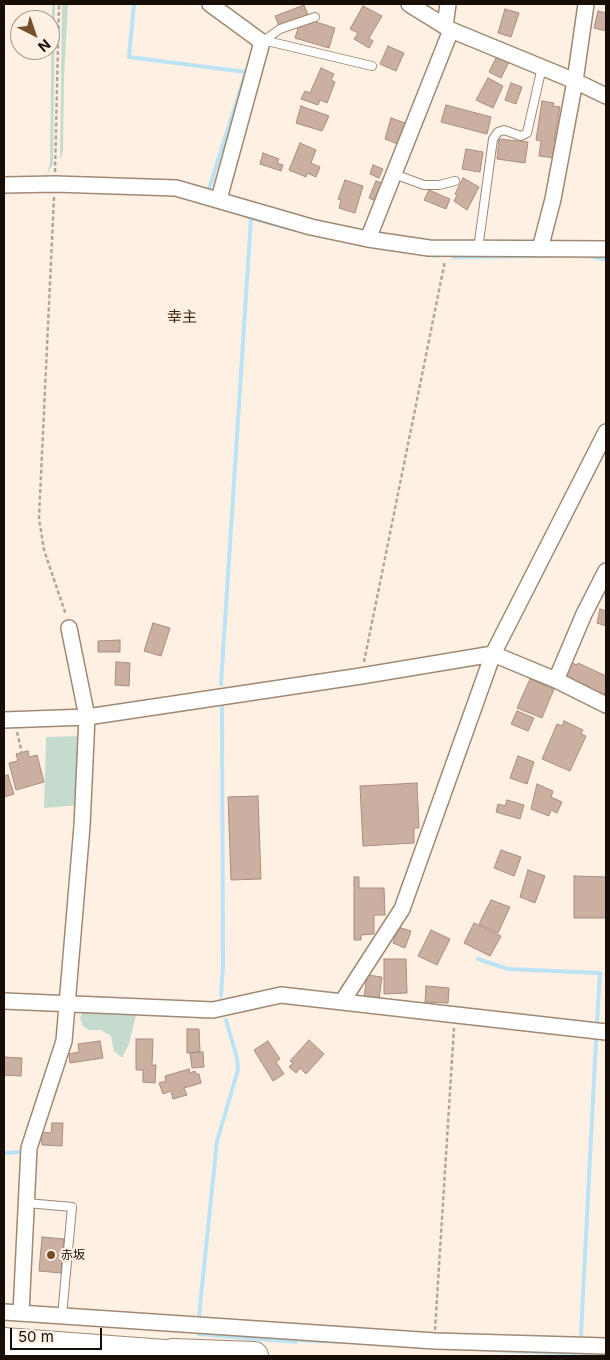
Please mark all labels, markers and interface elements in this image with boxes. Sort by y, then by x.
north arrow [10,10,60,60]
text: N [35,36,54,56]
district label: 幸主 [167,308,197,326]
place label: 赤坂 [61,1248,85,1262]
marker: 赤坂 [45,1249,57,1261]
scale bar [12,1318,105,1350]
text: 50 m [18,1327,54,1346]

